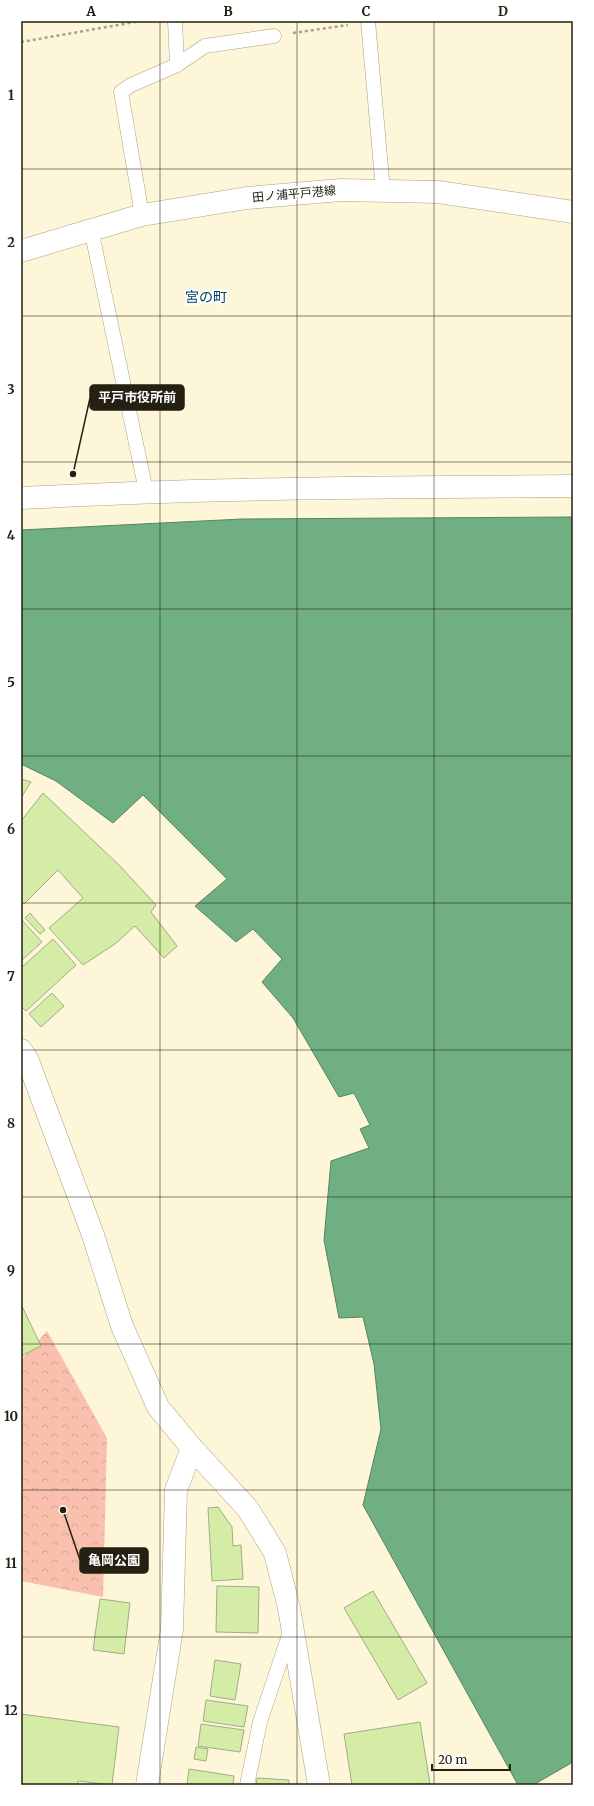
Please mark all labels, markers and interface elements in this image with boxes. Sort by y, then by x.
text: A [85,3,96,20]
text: B [223,3,233,20]
text: C [362,3,371,20]
text: D [498,3,508,20]
text: 1 [8,87,14,104]
street label: 田ノ浦平戸港線 [251,182,336,205]
text: 2 [7,234,15,251]
district label: 宮の町 [185,288,227,306]
text: 3 [7,381,15,398]
callout: 平戸市役所前 [90,385,184,410]
text: 平戸市役所前 [98,389,176,406]
text: 4 [7,527,16,544]
text: 5 [7,674,15,691]
text: 6 [7,821,15,838]
text: 7 [7,968,15,985]
text: 8 [7,1115,15,1132]
text: 9 [7,1262,15,1279]
text: 10 [4,1408,18,1425]
callout: 亀岡公園 [80,1548,148,1573]
text: 亀岡公園 [88,1552,140,1569]
text: 11 [5,1555,17,1572]
text: 12 [4,1702,18,1719]
scale bar [432,1746,510,1772]
text: 20 m [438,1752,467,1767]

